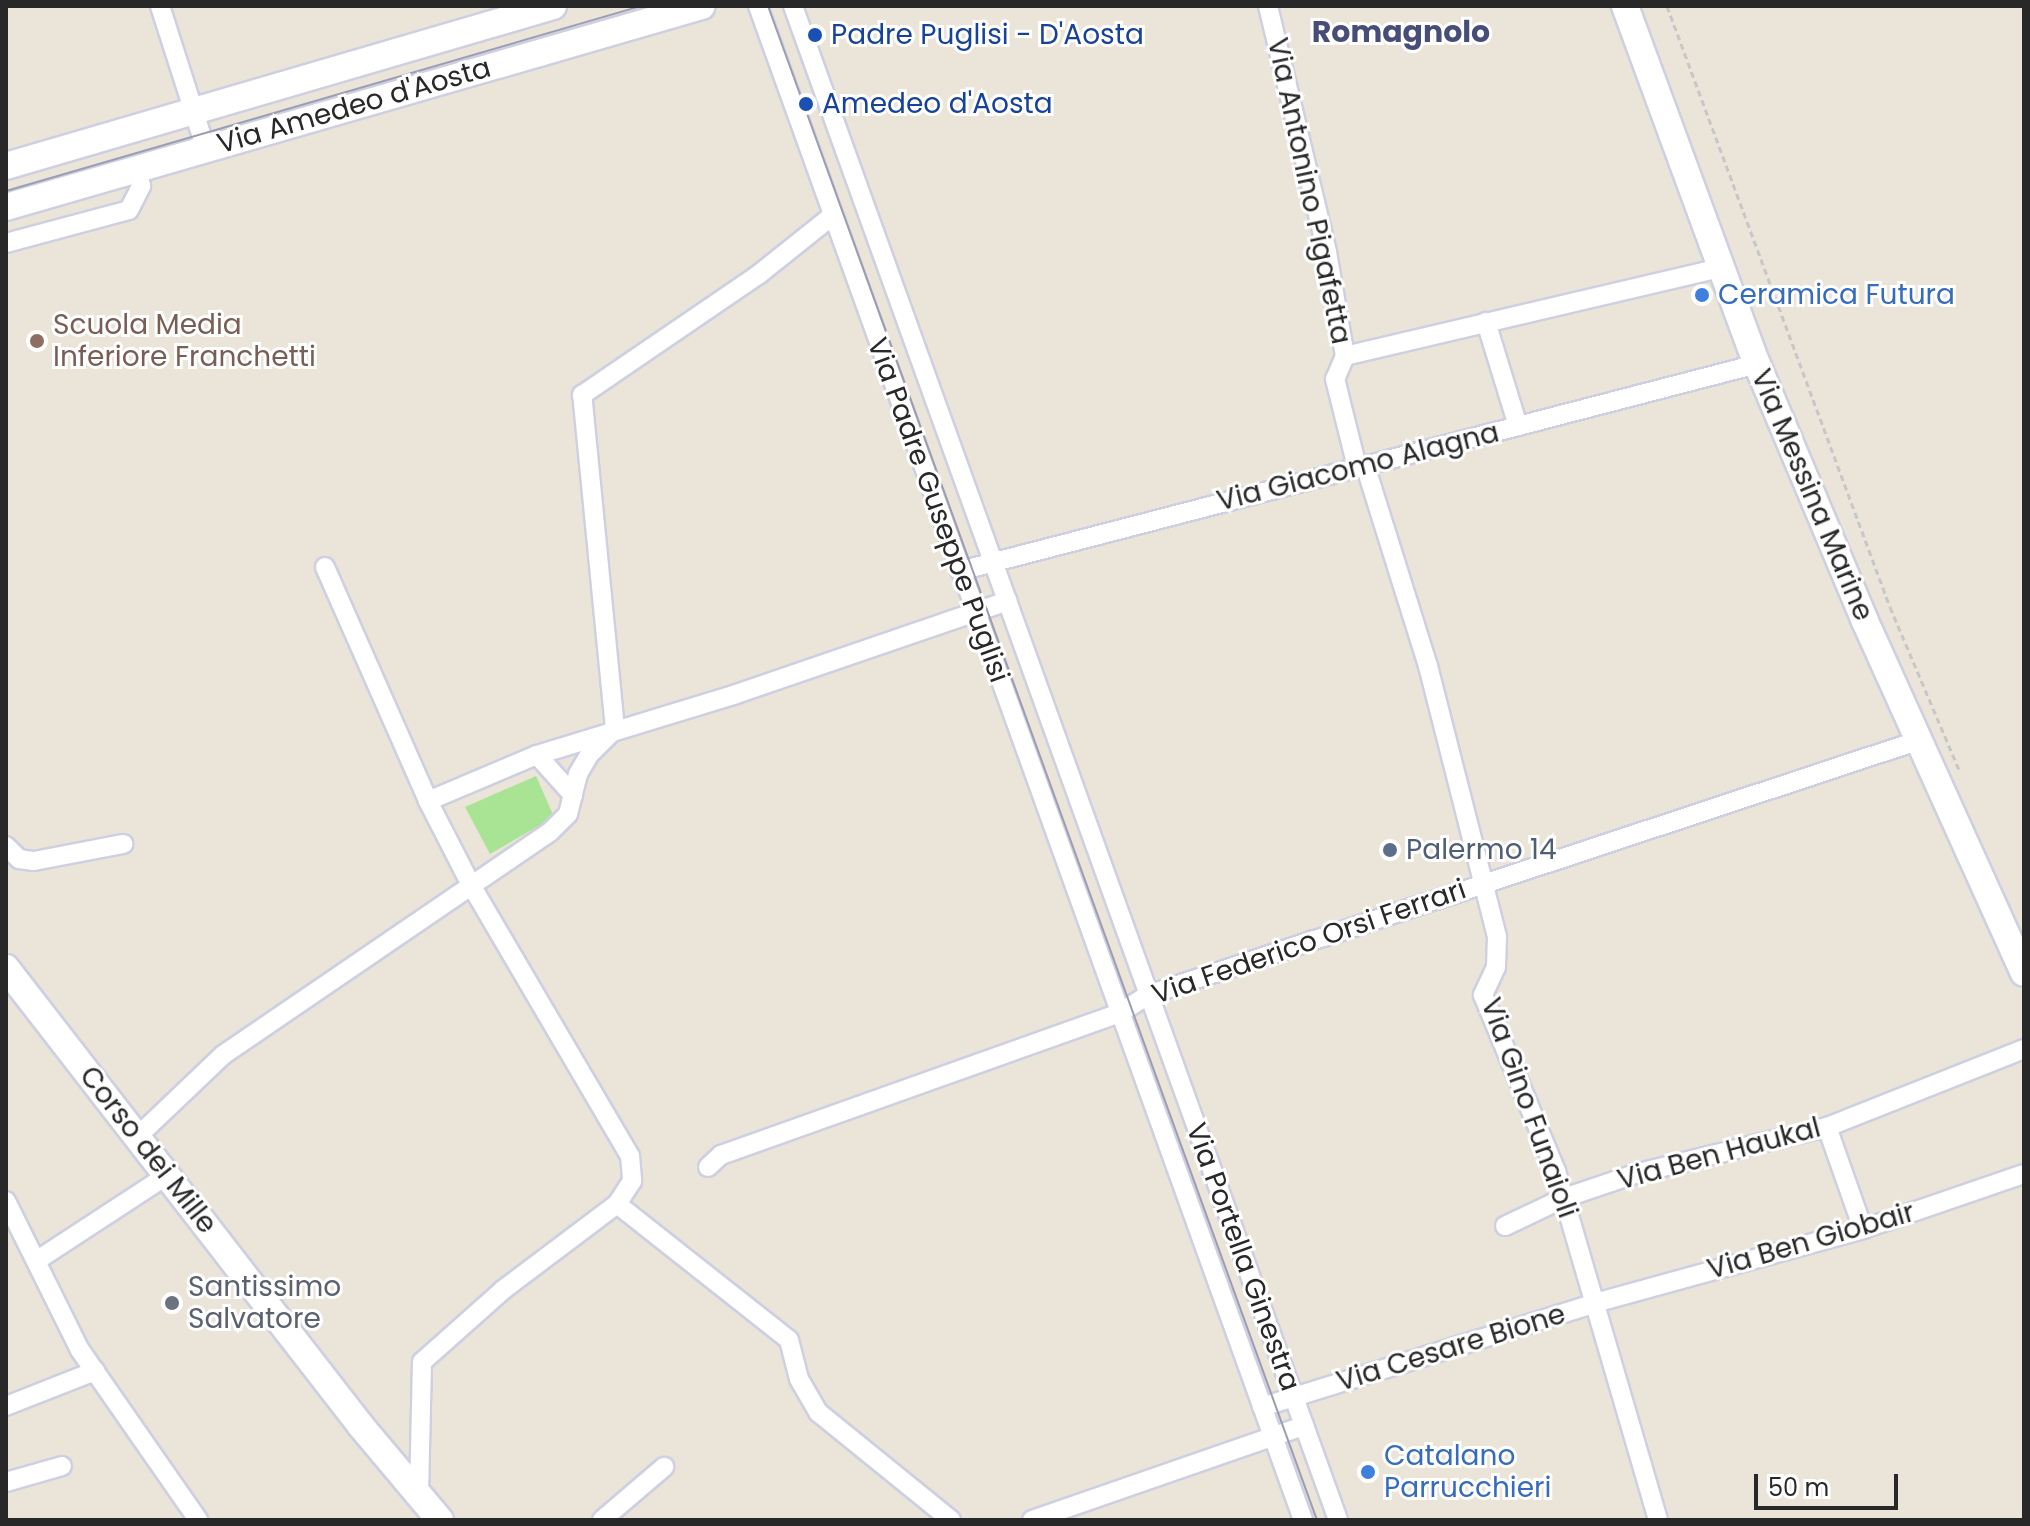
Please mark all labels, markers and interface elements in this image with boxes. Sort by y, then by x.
district label: Romagnolo [1312,14,1490,50]
place label: Padre Puglisi - D'Aosta [831,18,1144,52]
marker: Padre Puglisi - D'Aosta [806,26,824,44]
street label: Via Antonino Pigafetta [1260,35,1358,347]
street label: Via Amedeo d'Aosta [213,51,495,161]
place label: Amedeo d'Aosta [822,87,1053,121]
marker: Amedeo d'Aosta [797,95,815,113]
place label: Ceramica Futura [1718,278,1955,312]
marker: Ceramica Futura [1693,286,1711,304]
place label: Scuola Media Inferiore Franchetti [53,308,316,374]
marker: Scuola Media Inferiore Franchetti [28,332,46,350]
street label: Via Padre Guseppe Puglisi [860,333,1016,687]
street label: Via Messina Marine [1744,364,1880,626]
street label: Via Giacomo Alagna [1214,416,1502,518]
place label: Palermo 14 [1406,833,1557,867]
marker: Palermo 14 [1381,841,1399,859]
street label: Via Federico Orsi Ferrari [1148,872,1470,1012]
street label: Via Gino Funaioli [1474,993,1584,1223]
street label: Corso dei Mille [72,1060,224,1240]
street label: Via Ben Haukal [1614,1111,1824,1197]
street label: Via Portella Ginestra [1179,1118,1307,1396]
street label: Via Ben Giobair [1704,1195,1918,1287]
place label: Santissimo Salvatore [188,1270,341,1336]
marker: Santissimo Salvatore [163,1294,181,1312]
street label: Via Cesare Bione [1333,1297,1569,1399]
place label: Catalano Parrucchieri [1384,1439,1551,1505]
scale bar [1758,1458,1902,1508]
marker: Catalano Parrucchieri [1359,1463,1377,1481]
text: 50 m [1768,1471,1829,1504]

